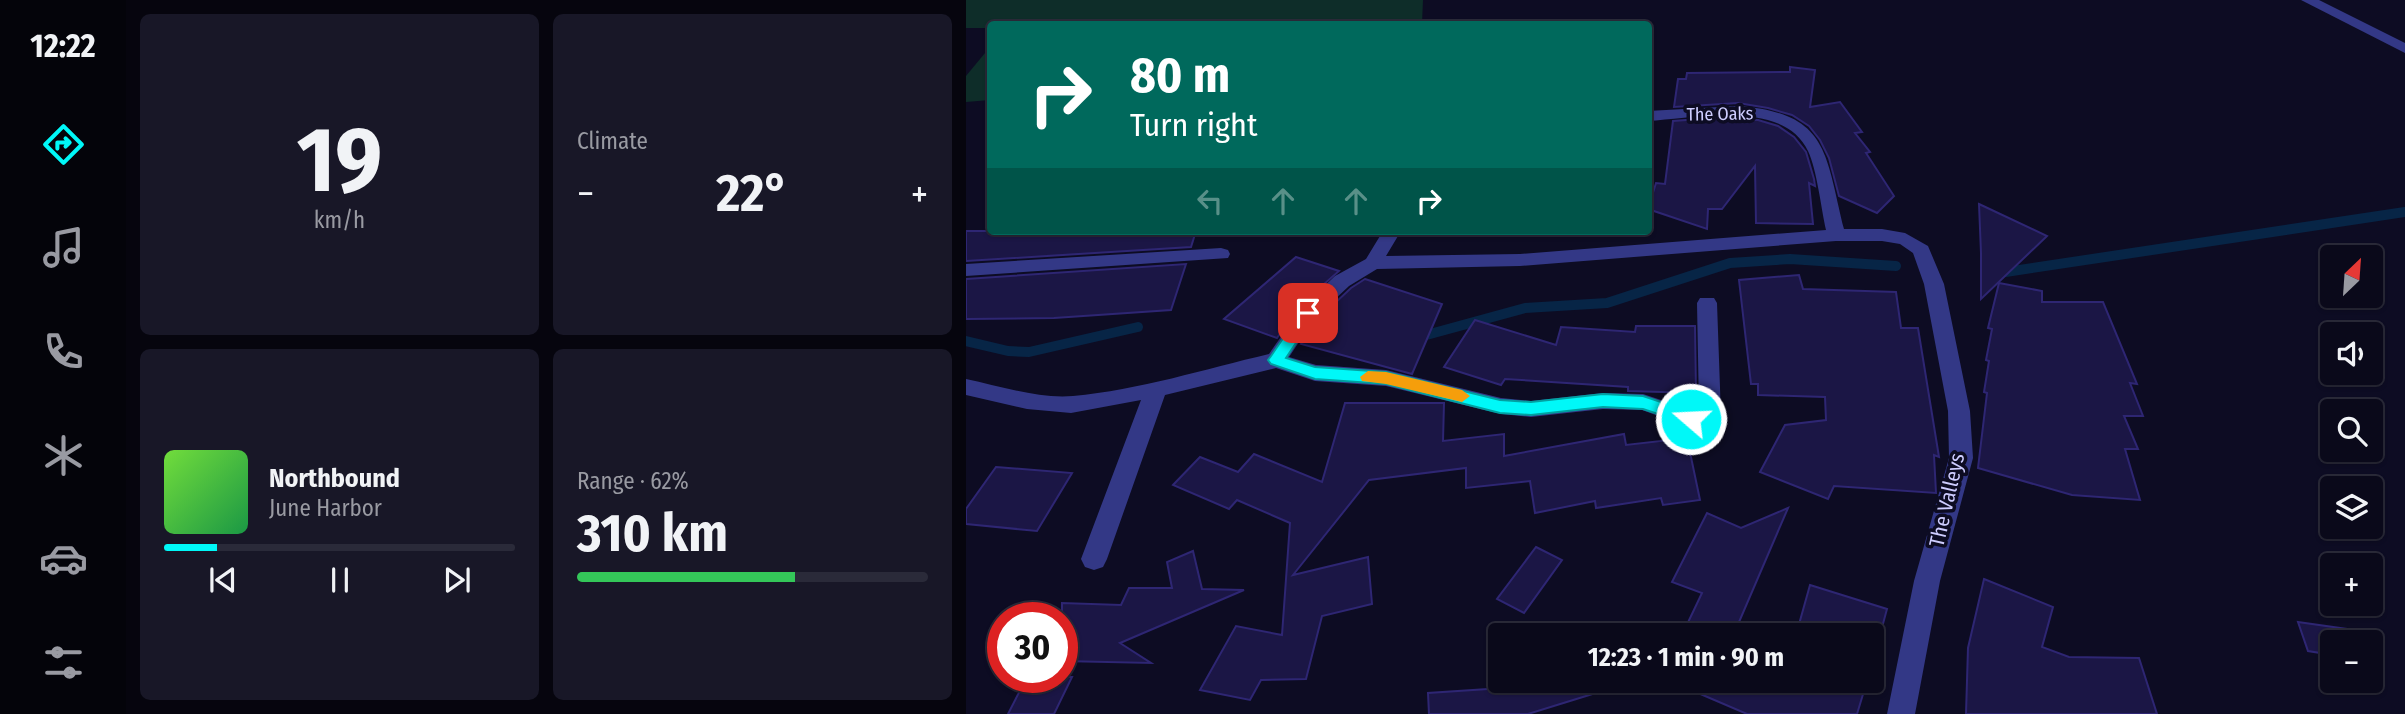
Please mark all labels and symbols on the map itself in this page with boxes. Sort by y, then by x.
street label: The Oaks [1686,102,1754,126]
north arrow [2320,245,2384,308]
pin [1278,283,1338,343]
position arrow [1654,382,1728,456]
street label: The Valleys [1924,451,1970,549]
speed limit sign: 30 [987,602,1078,693]

